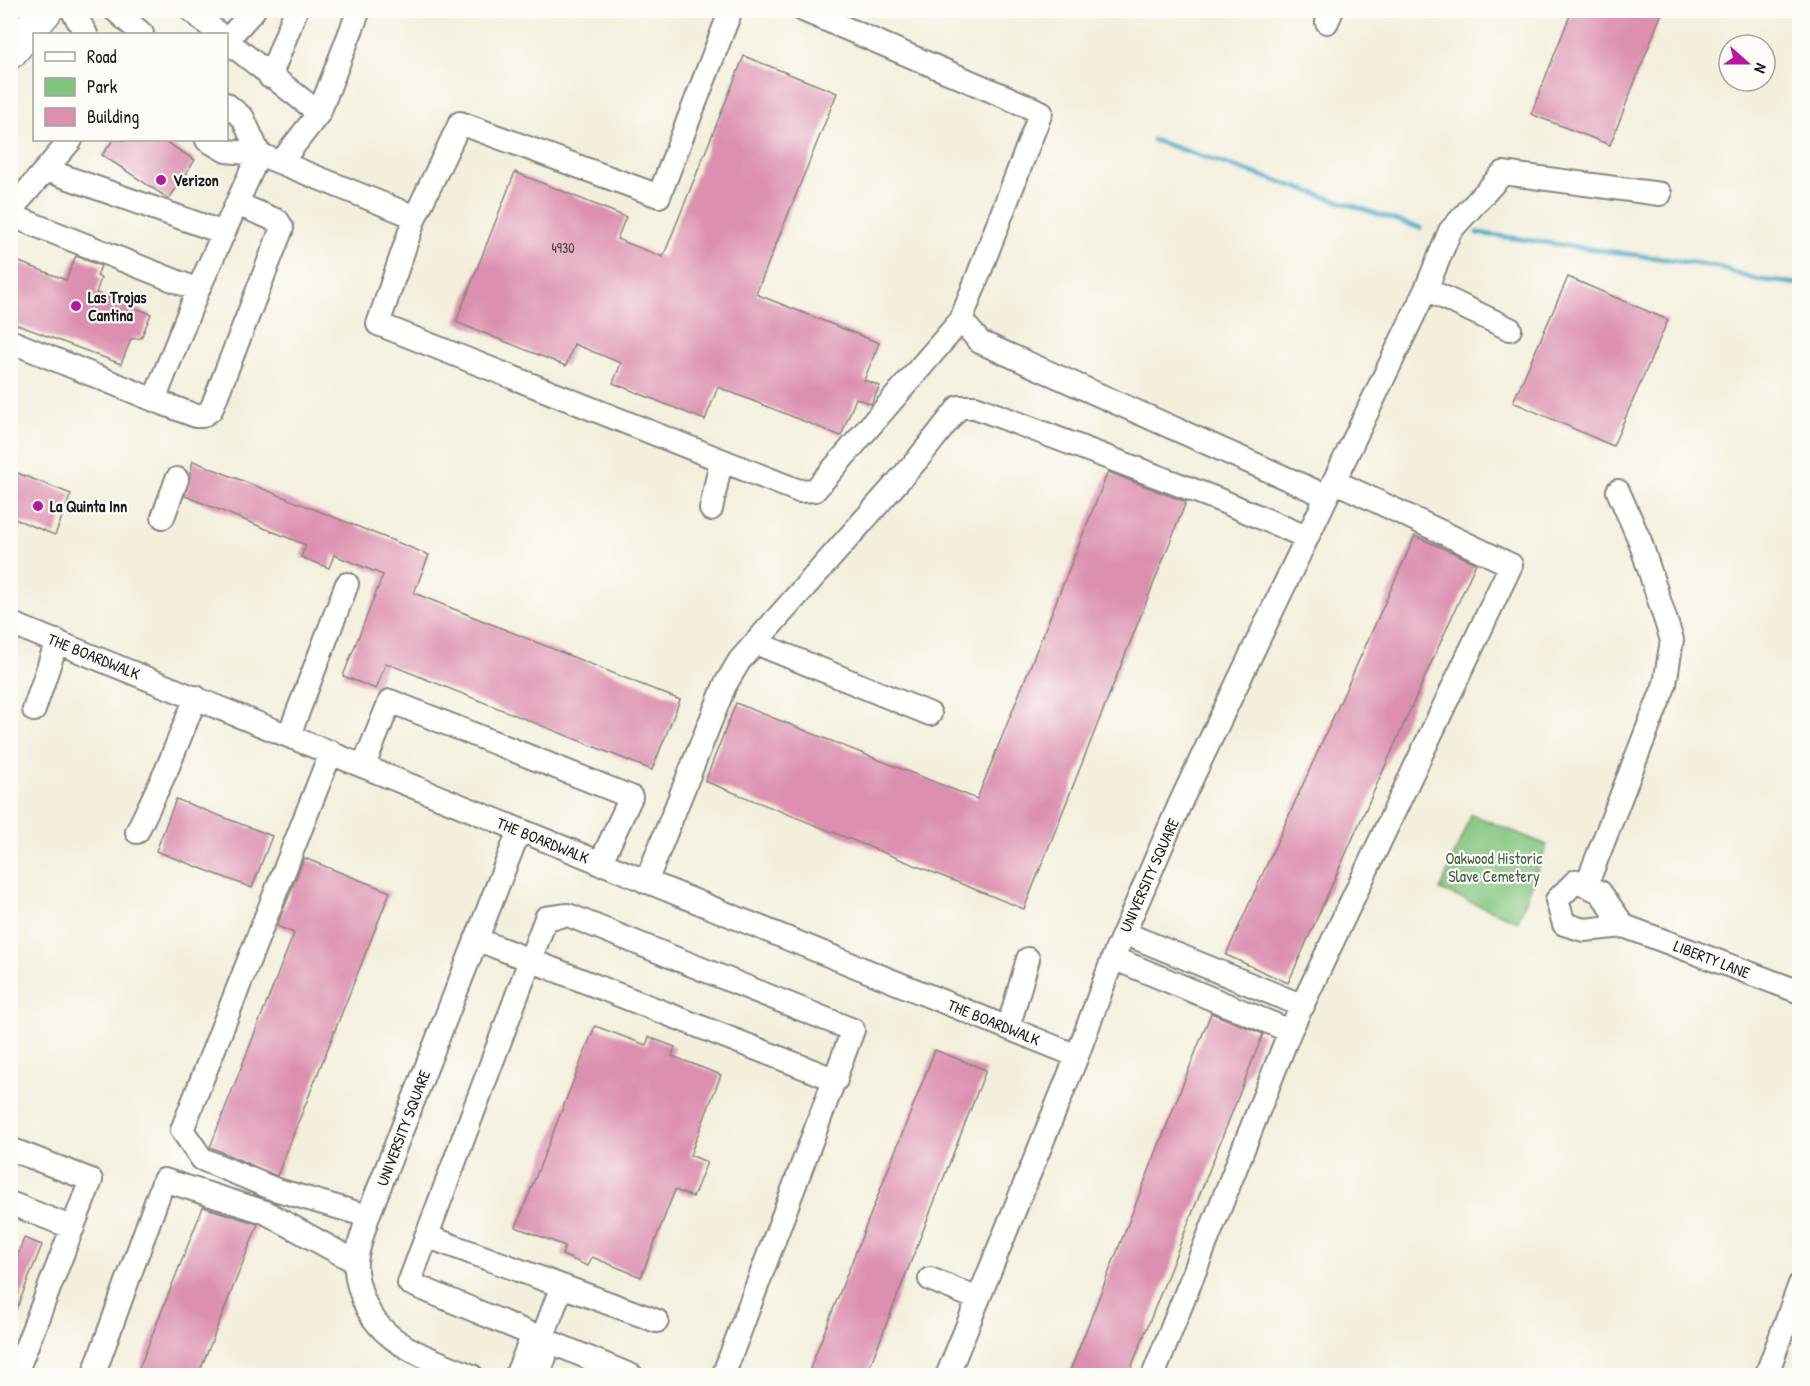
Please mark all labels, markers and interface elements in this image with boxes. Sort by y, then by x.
legend [33,33,228,141]
north arrow [1717,33,1777,93]
text: Road [87,44,117,69]
text: N [1749,60,1773,77]
text: Park [87,74,118,99]
text: Building [87,104,139,129]
place label: Verizon [173,169,219,191]
marker: Verizon [154,173,168,187]
house number: 4930 [552,238,574,257]
place label: Las Trojas Cantina [88,286,147,326]
marker: Las Trojas Cantina [69,299,83,313]
place label: La Quinta Inn [50,495,127,517]
marker: La Quinta Inn [31,499,45,513]
street label: THE BOARDWALK [45,628,144,685]
street label: THE BOARDWALK [494,812,593,869]
street label: UNIVERSITY SQUARE [1114,815,1184,935]
park label: Oakwood Historic Slave Cemetery [1445,847,1543,887]
street label: LIBERTY LANE [1671,934,1753,984]
street label: THE BOARDWALK [945,994,1044,1051]
street label: UNIVERSITY SQUARE [371,1067,435,1189]

